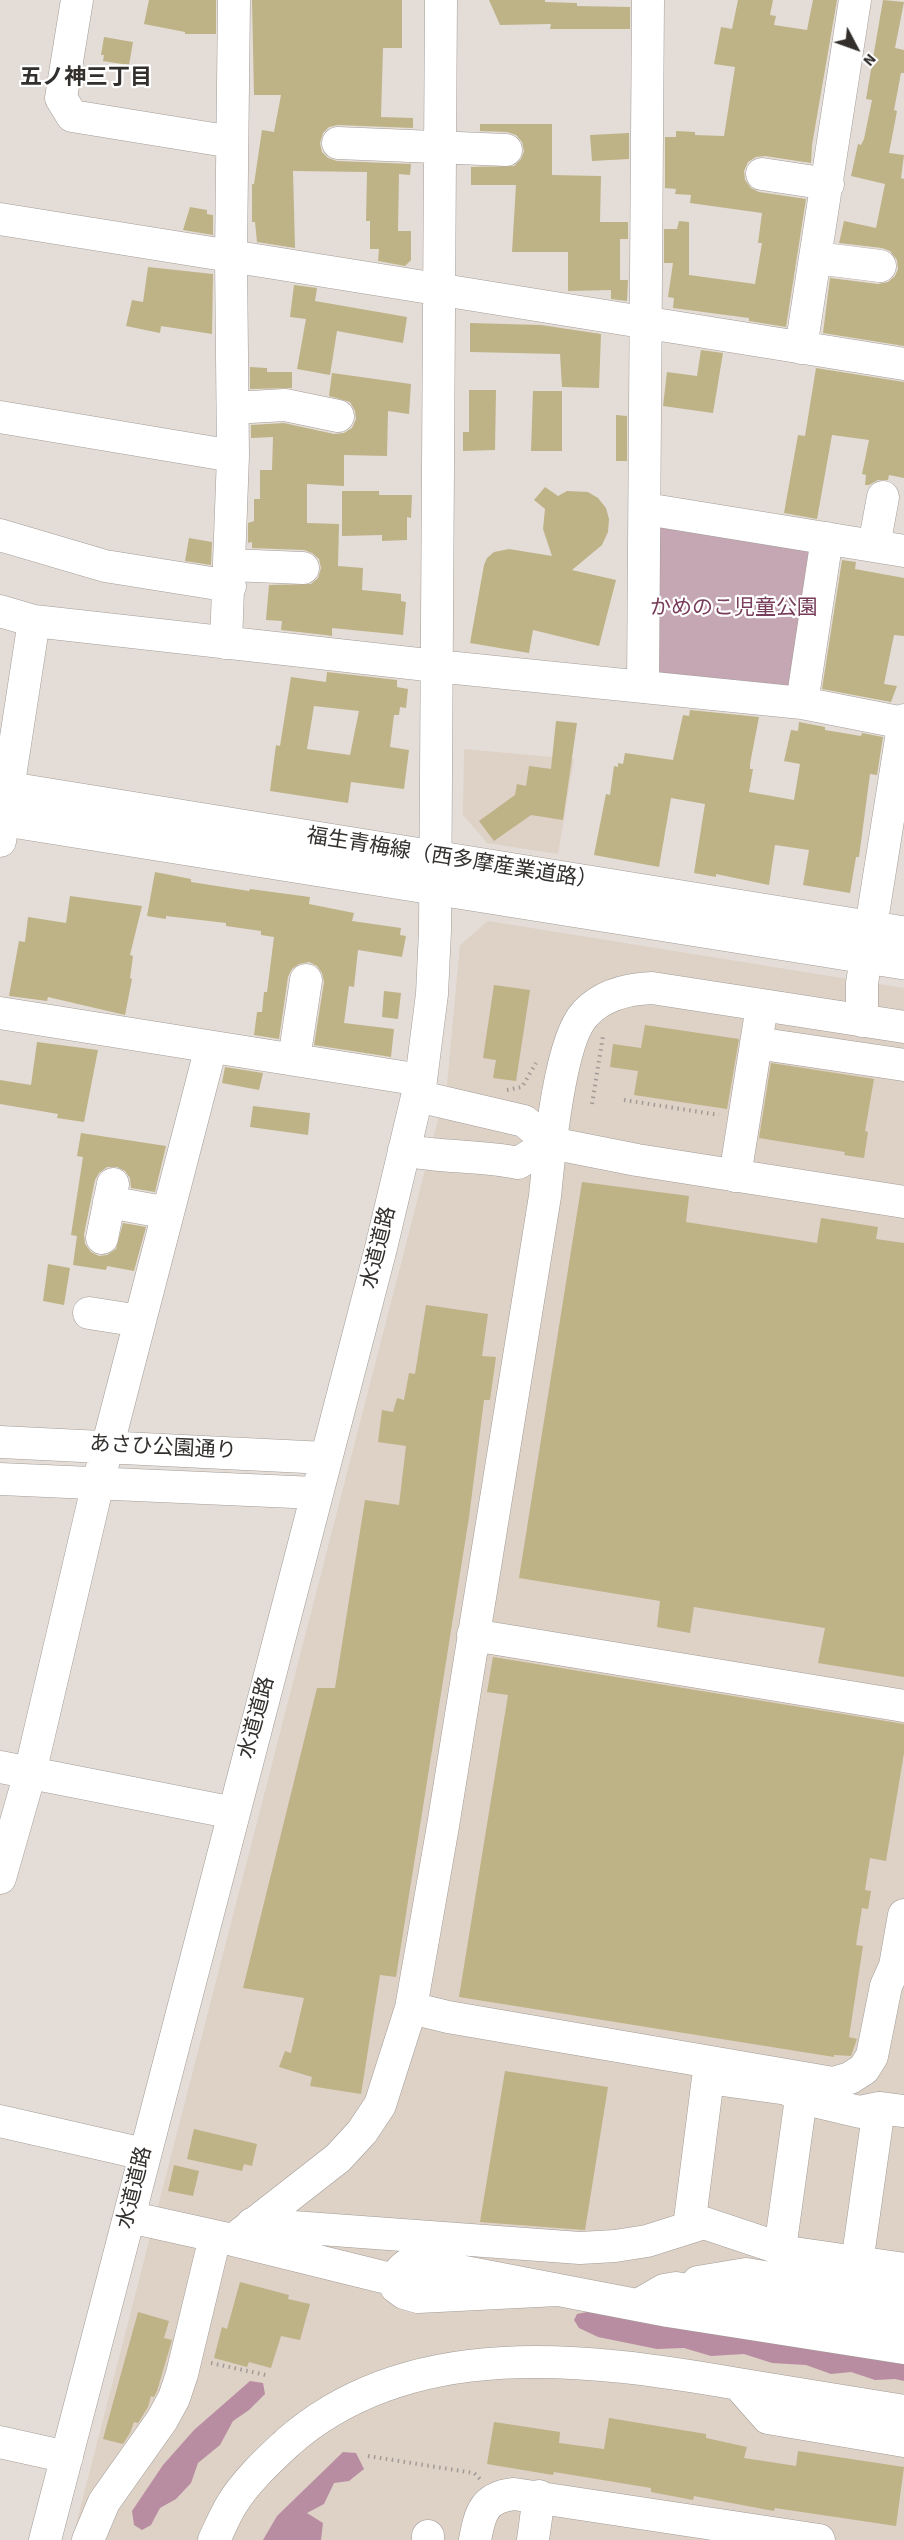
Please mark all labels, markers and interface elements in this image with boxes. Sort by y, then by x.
north arrow [826,18,886,78]
text: N [858,49,881,71]
district label: 五ノ神三丁目 [20,66,152,92]
park label: かめのこ児童公園 [650,596,818,622]
street label: 福生青梅線（西多摩産業道路） [305,825,599,895]
street label: 水道道路 [358,1204,402,1292]
street label: あさひ公園通り [89,1433,237,1465]
street label: 水道道路 [235,1674,281,1762]
street label: 水道道路 [114,2144,158,2232]

